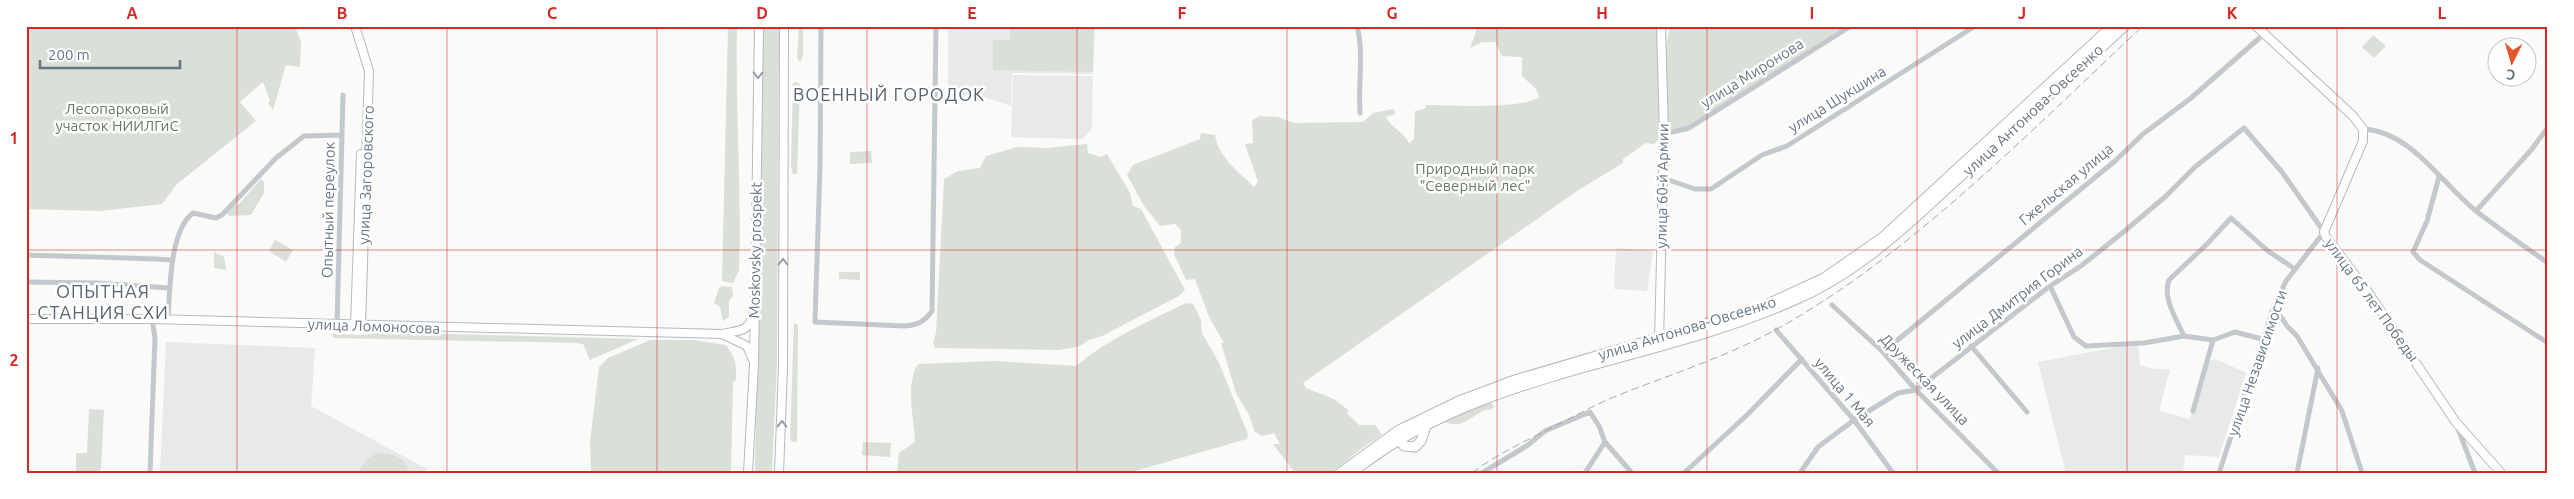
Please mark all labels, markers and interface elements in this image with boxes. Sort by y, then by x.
text: A [126,4,138,22]
text: B [337,4,347,22]
text: C [547,4,557,22]
text: D [756,4,768,22]
text: E [967,4,977,22]
text: F [1178,4,1187,22]
text: G [1386,4,1398,22]
text: H [1596,4,1608,22]
text: I [1810,4,1814,22]
text: J [2018,4,2026,22]
text: K [2227,4,2238,22]
text: L [2438,4,2447,22]
street label: улица Миронова [1698,35,1806,111]
scale bar [40,38,180,70]
north arrow [2486,38,2536,88]
street label: улица Антонова-Овсеенко [1960,41,2106,179]
text: 200 m [48,46,90,63]
street label: улица Шукшина [1785,62,1889,136]
text: С [2506,67,2516,83]
one-way arrow [752,71,763,79]
district label: ВОЕННЫЙ ГОРОДОК [793,84,985,104]
park label: Лесопарковый участок НИИЛГиС [55,100,179,134]
street label: улица Загоровского [355,105,377,245]
street label: улица 60-й Армии [1652,123,1672,249]
text: 1 [9,129,19,147]
street label: Гжельская улица [2016,140,2116,228]
street label: Опытный переулок [318,141,338,278]
park label: Природный парк "Северный лес" [1415,160,1535,194]
street label: Moskovsky prospekt [745,181,765,318]
street label: улица 65 лет Победы [2322,235,2422,365]
street label: улица Дмитрия Горина [1948,242,2086,352]
one-way arrow [778,257,788,265]
district label: ОПЫТНАЯ СТАНЦИЯ СХИ [37,281,169,322]
street label: улица Независимости [2224,288,2290,438]
street label: улица Антонова-Овсеенко [1596,293,1778,363]
street label: улица Ломоносова [307,315,441,337]
street label: Дружеская улица [1877,330,1973,428]
text: 2 [9,351,19,369]
street label: улица 1 Мая [1811,354,1879,430]
one-way arrow [776,420,787,428]

